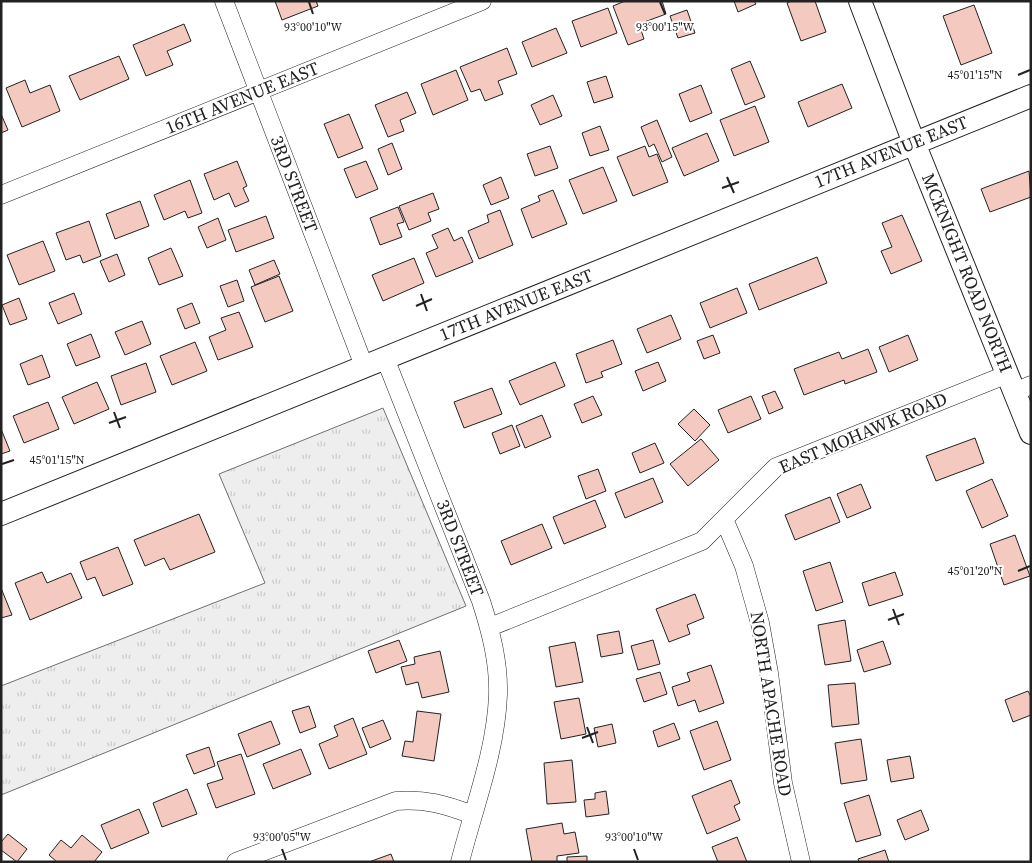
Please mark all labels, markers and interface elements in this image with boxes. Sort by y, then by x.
text: 93°00'10"W [284,19,342,35]
text: 93°00'15"W [636,19,694,35]
street label: 16TH AVENUE EAST [161,55,322,140]
text: 45°01'15"N [947,67,1003,83]
street label: 17TH AVENUE EAST [810,109,971,194]
street label: 3RD STREET [265,132,324,236]
street label: MCKNIGHT ROAD NORTH [916,169,1019,376]
street label: 17TH AVENUE EAST [435,262,596,347]
street label: EAST MOHAWK ROAD [775,386,951,479]
text: 45°01'15"N [29,452,85,468]
street label: 3RD STREET [431,496,490,600]
text: 45°01'20"N [947,563,1003,579]
street label: NORTH APACHE ROAD [745,610,798,798]
text: 93°00'05"W [253,829,311,845]
text: 93°00'10"W [605,829,663,845]

